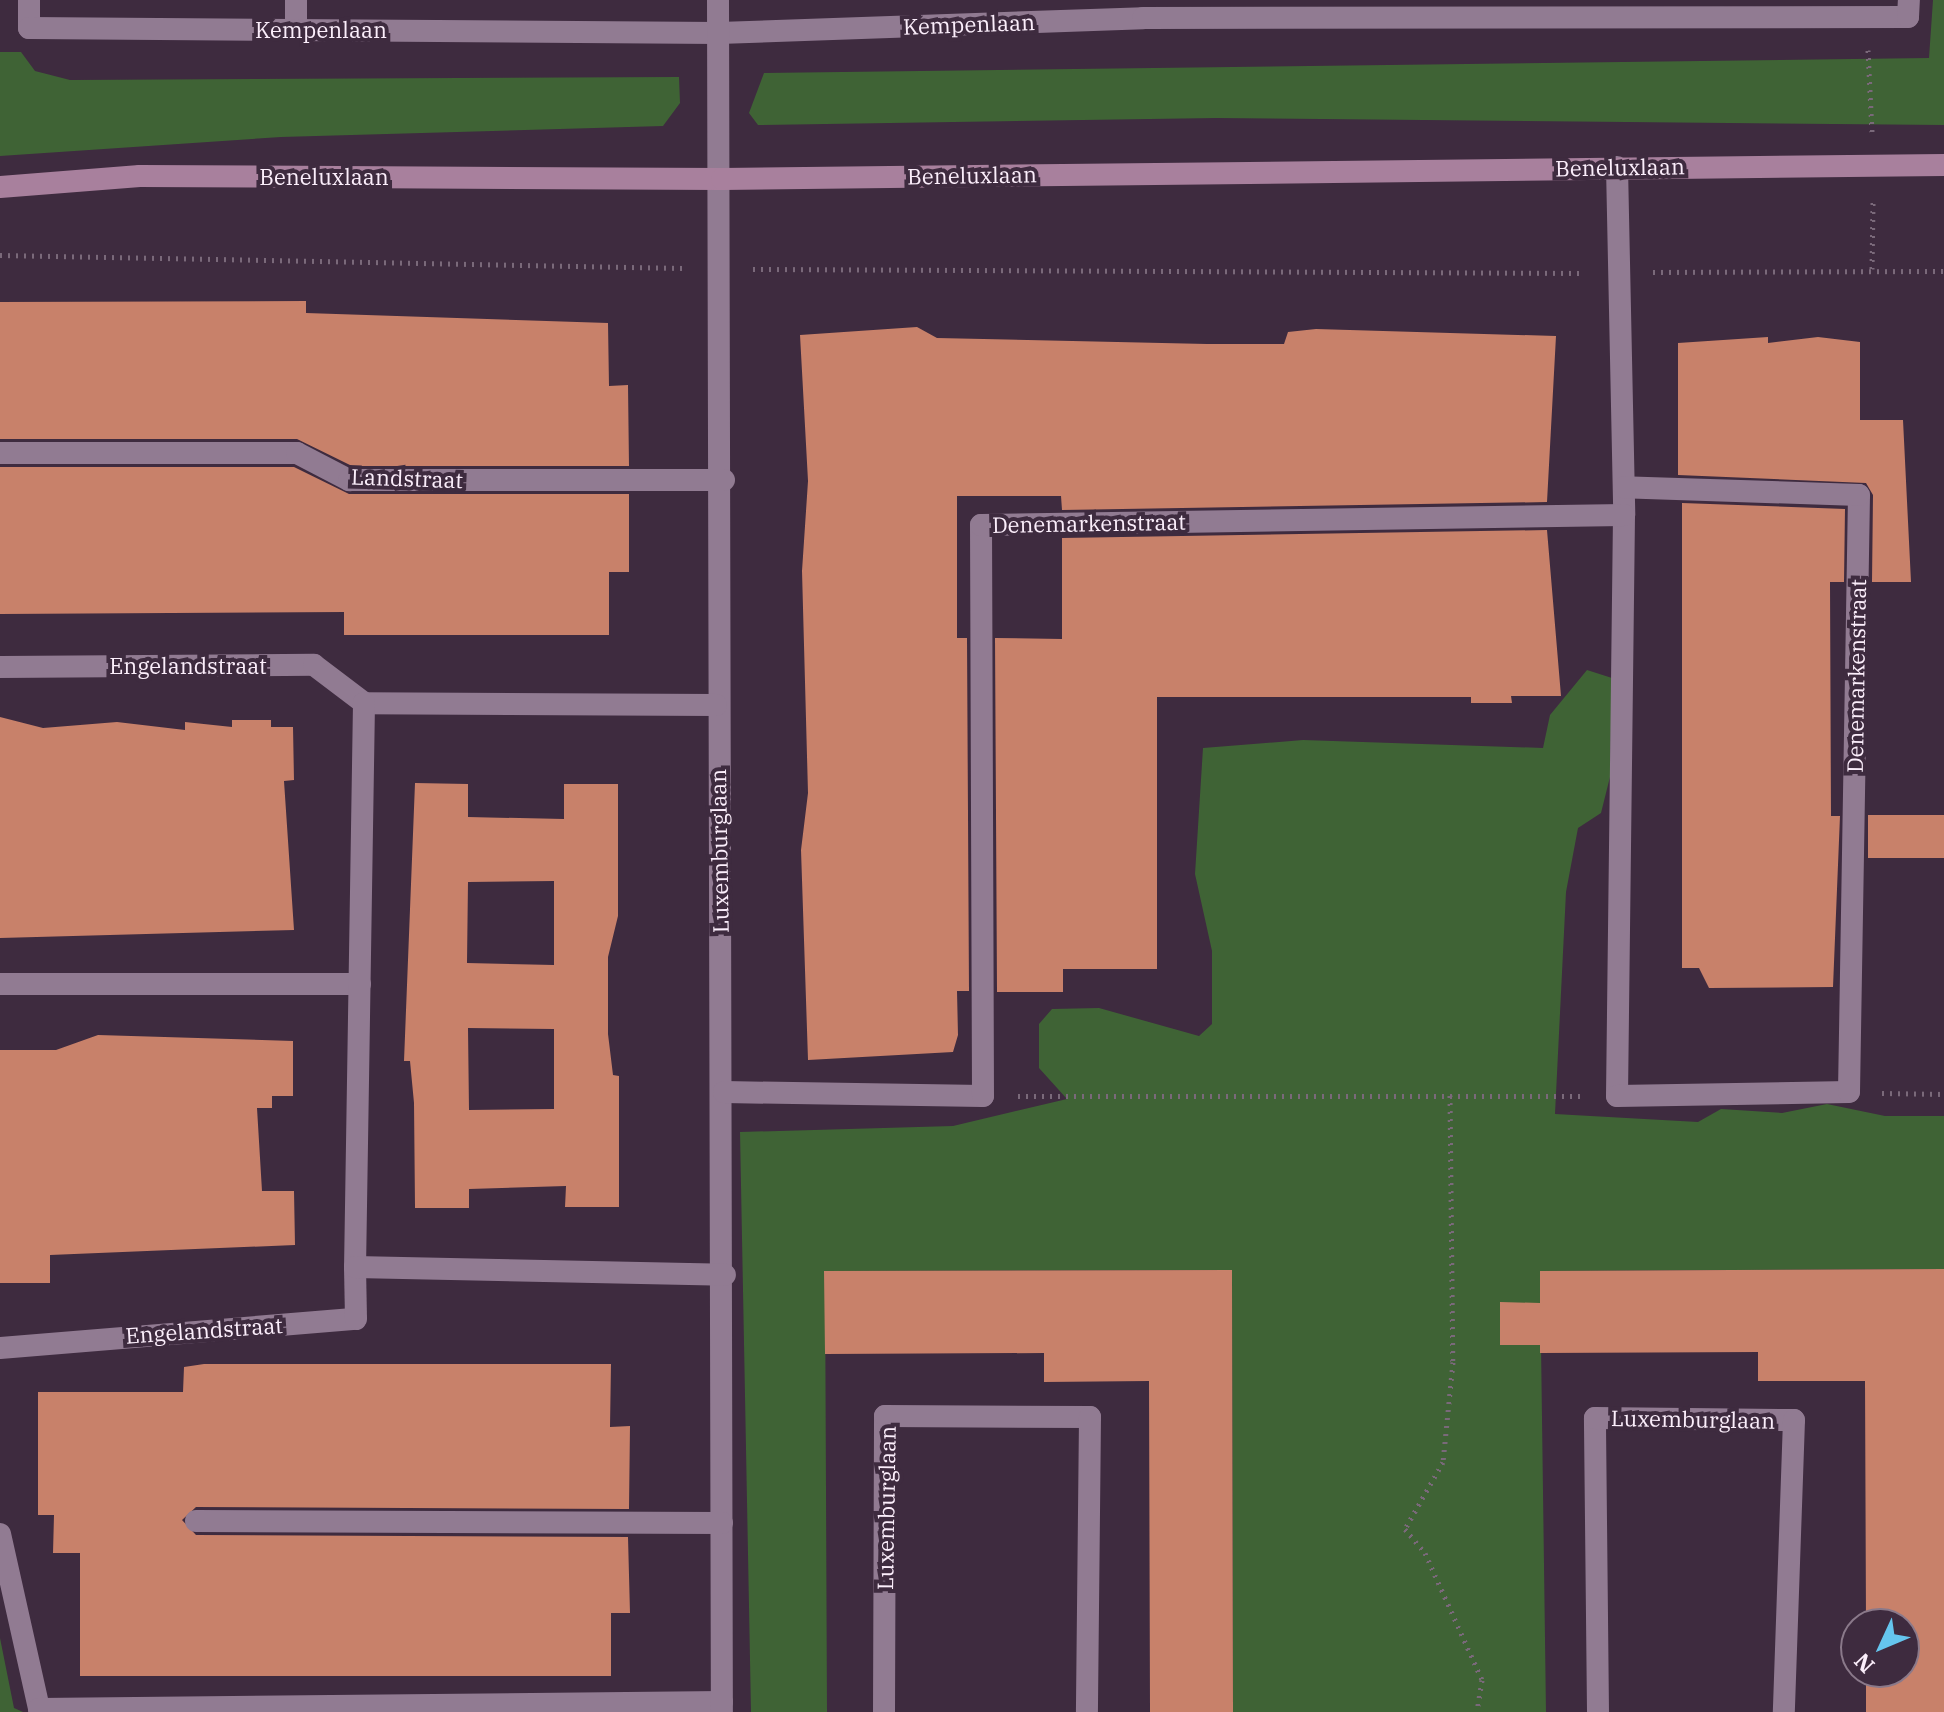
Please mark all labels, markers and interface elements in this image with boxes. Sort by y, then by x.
street label: Kempenlaan [903,9,1035,39]
street label: Kempenlaan [255,17,387,43]
street label: Beneluxlaan [1555,153,1685,181]
street label: Beneluxlaan [907,161,1037,189]
street label: Beneluxlaan [259,164,389,190]
street label: Landstraat [350,463,464,493]
street label: Denemarkenstraat [992,508,1186,538]
street label: Denemarkenstraat [1841,579,1871,773]
street label: Engelandstraat [109,653,267,679]
street label: Luxemburglaan [704,769,734,933]
street label: Engelandstraat [125,1311,283,1349]
street label: Luxemburglaan [1611,1404,1775,1434]
street label: Luxemburglaan [871,1426,901,1590]
north arrow [1840,1608,1920,1688]
text: N [1847,1647,1880,1680]

